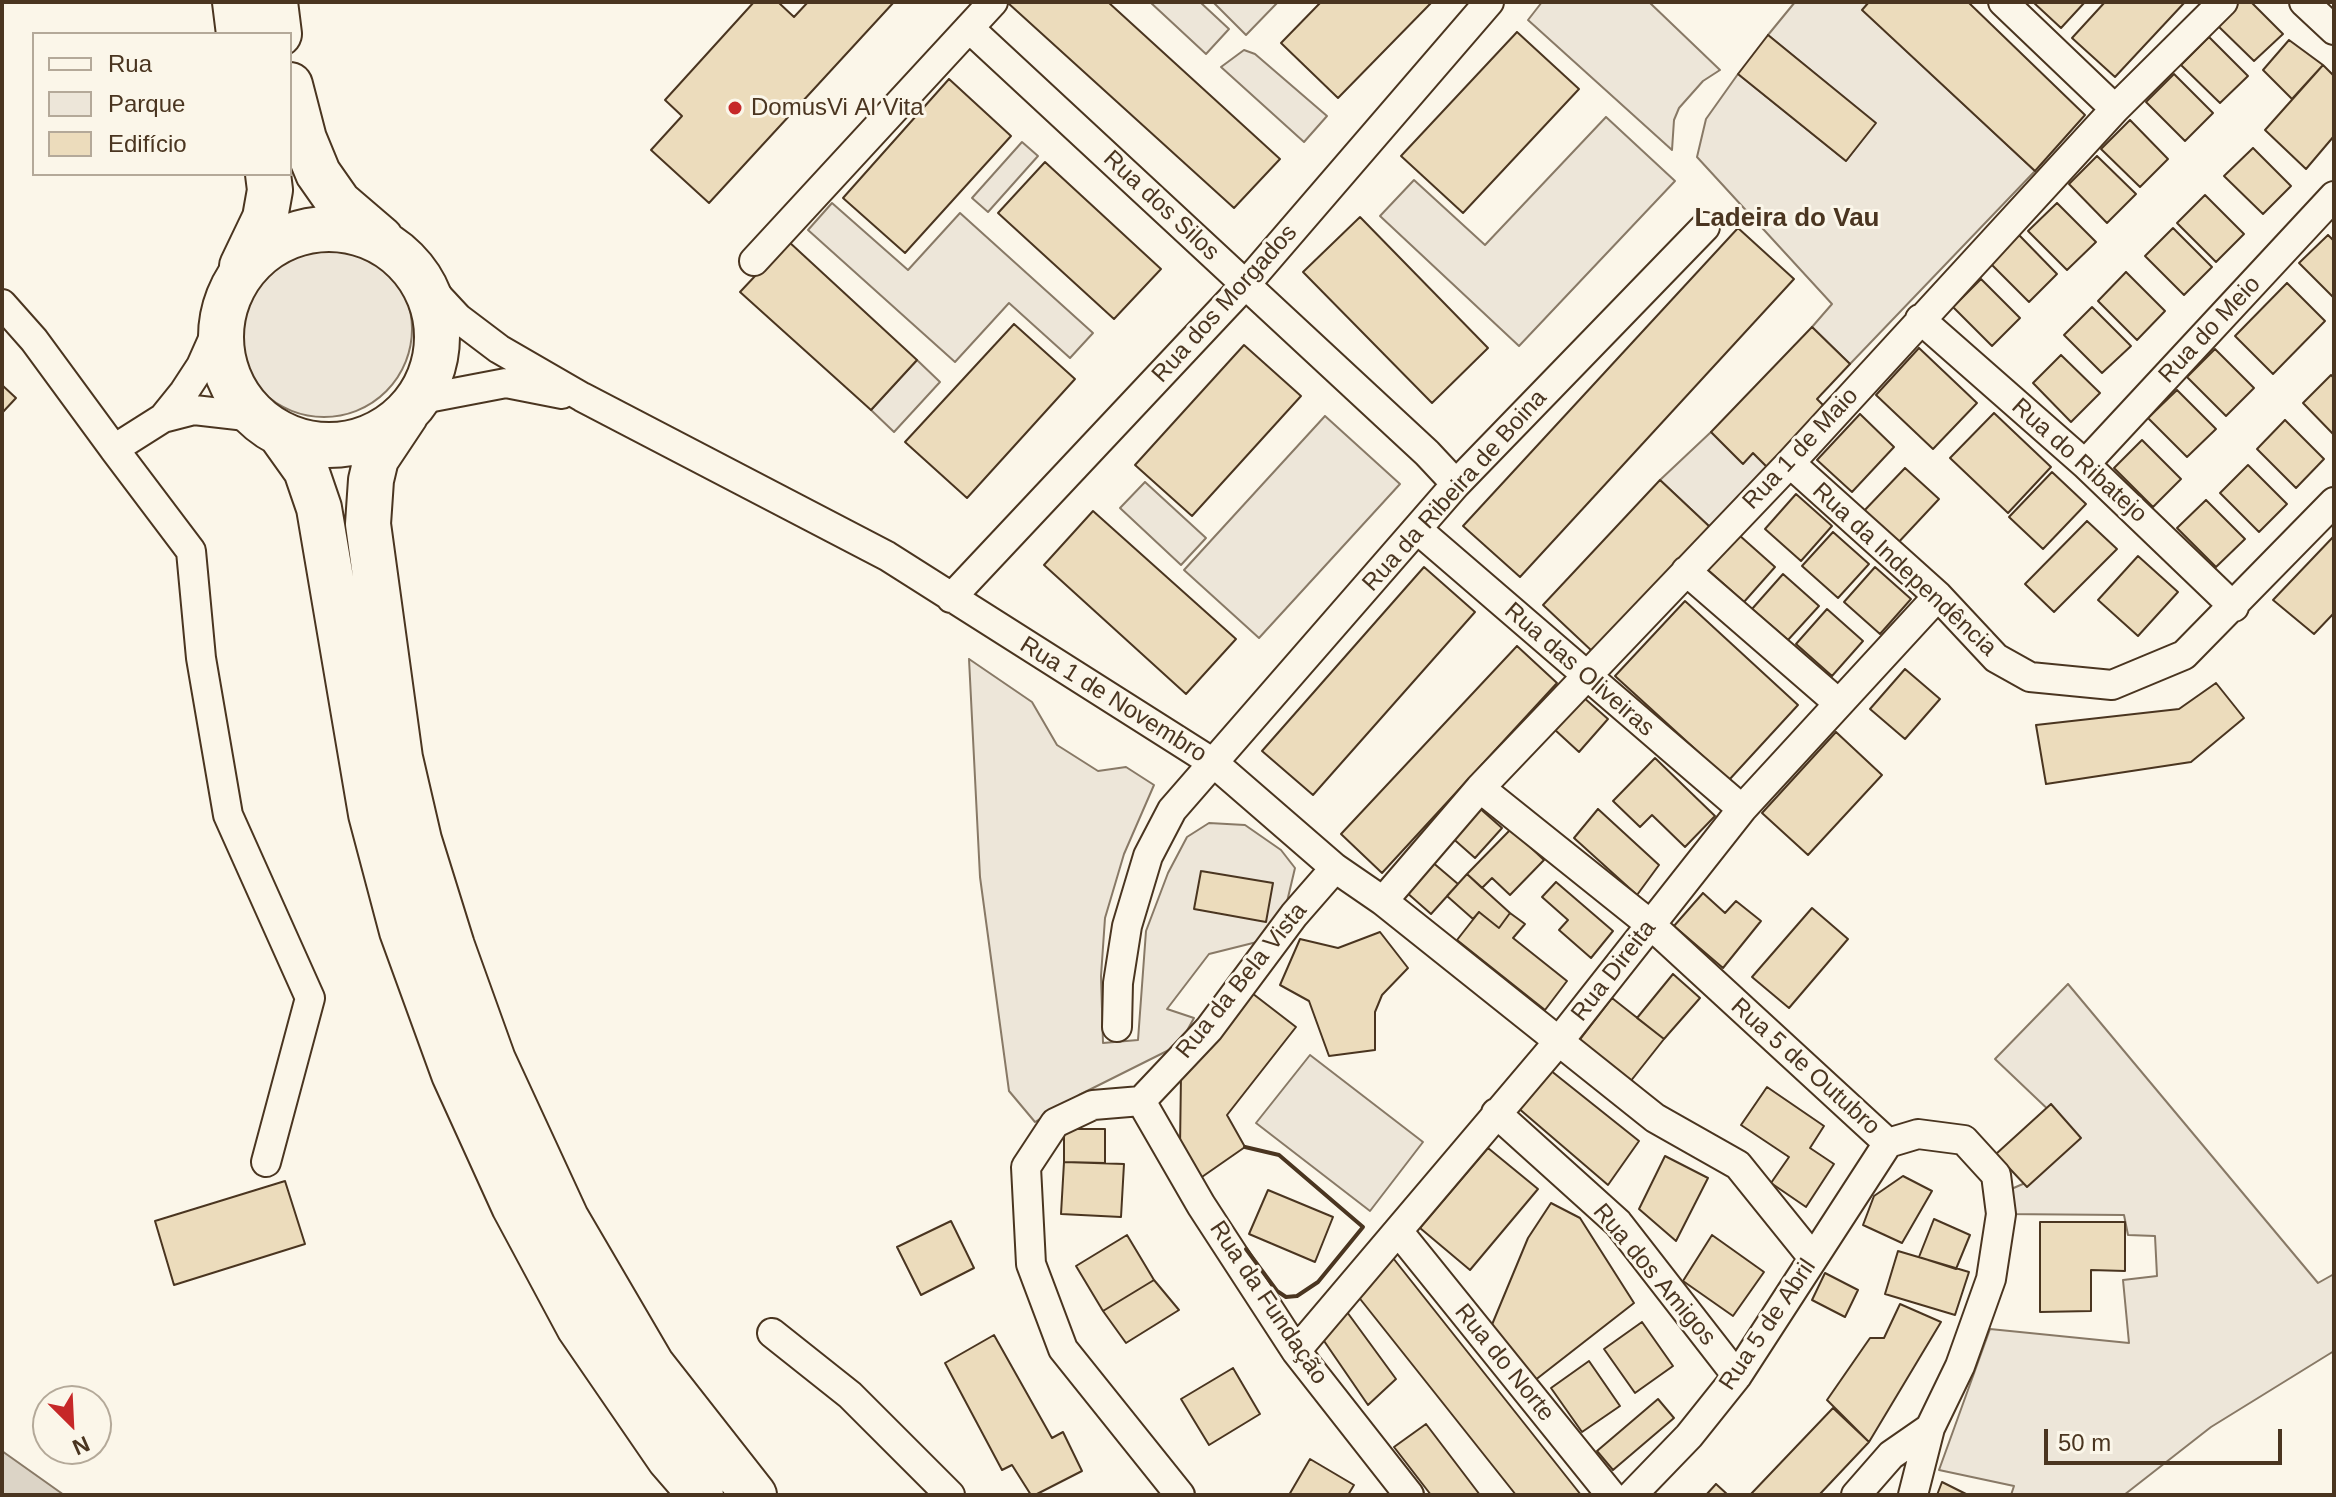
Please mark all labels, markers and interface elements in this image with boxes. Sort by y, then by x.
legend [32,32,292,176]
text: Rua [108,50,152,77]
text: Parque [108,90,185,117]
place label: DomusVi Al Vita [751,94,924,122]
marker: DomusVi Al Vita [726,99,744,117]
text: Edifício [108,130,187,157]
street label: Rua dos Silos [1097,145,1225,267]
district label: Ladeira do Vau [1695,203,1879,235]
street label: Rua dos Morgados [1146,219,1304,389]
street label: Rua do Meio [2153,270,2267,390]
street label: Rua 1 de Maio [1737,382,1865,516]
street label: Rua da Ribeira de Boina [1357,384,1553,598]
street label: Rua do Ribatejo [2005,393,2153,529]
street label: Rua da Independência [1806,477,2002,663]
street label: Rua das Oliveiras [1498,597,1660,743]
street label: Rua 1 de Novembro [1014,631,1212,769]
street label: Rua da Bela Vista [1170,897,1314,1065]
street label: Rua Direita [1566,915,1662,1027]
street label: Rua 5 de Outubro [1724,992,1886,1142]
street label: Rua dos Amigos [1586,1198,1722,1352]
street label: Rua da Fundação [1203,1216,1333,1390]
street label: Rua 5 de Abril [1714,1254,1822,1396]
street label: Rua do Norte [1448,1298,1560,1428]
north arrow [32,1385,112,1465]
scale bar [2048,1413,2286,1463]
text: 50 m [2058,1429,2111,1456]
text: N [69,1431,94,1460]

